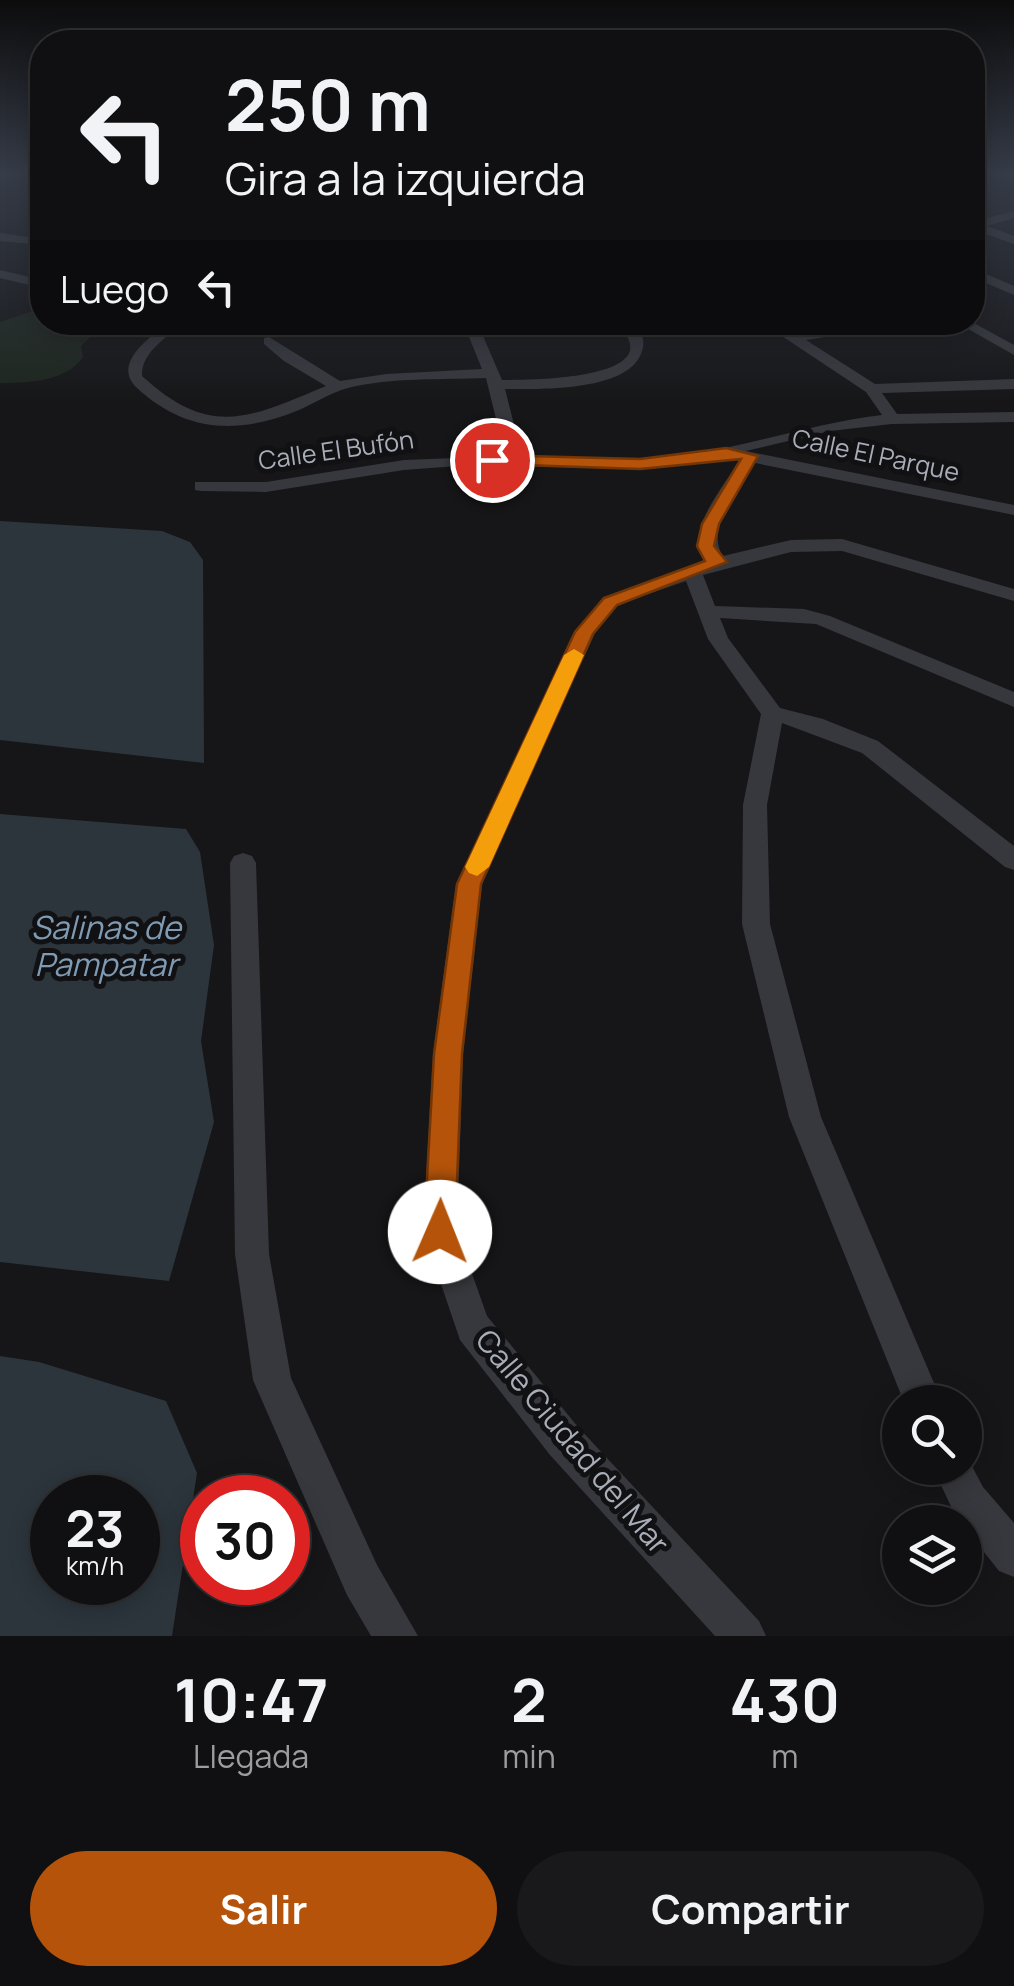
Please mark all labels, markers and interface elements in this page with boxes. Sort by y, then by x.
text: 250 m [225,56,431,152]
icon: left [60,70,190,200]
text: Gira a la izquierda [225,147,586,209]
icon: left [189,260,244,315]
text: Luego [60,262,169,314]
pin [450,418,535,503]
street label: Calle El Parque [789,420,963,489]
street label: Calle El Bufón [256,421,416,478]
icon: arrive [465,433,520,488]
water label: Salinas de Pampatar [31,905,183,986]
position arrow [388,1180,492,1284]
street label: Calle Ciudad del Mar [467,1320,679,1562]
map controls [882,1385,982,1605]
button: search [882,1385,982,1485]
speed limit sign: 30 [180,1475,310,1605]
text: 23 [66,1494,124,1562]
button: layers [882,1505,982,1605]
text: km/h [66,1548,124,1583]
text: 10:47 [174,1658,329,1740]
text: 2 [511,1658,547,1740]
text: 430 [729,1658,840,1740]
text: Llegada [193,1734,309,1778]
text: min [502,1734,556,1778]
text: m [771,1734,798,1778]
button: Salir [30,1851,497,1966]
button: Compartir [517,1851,984,1966]

